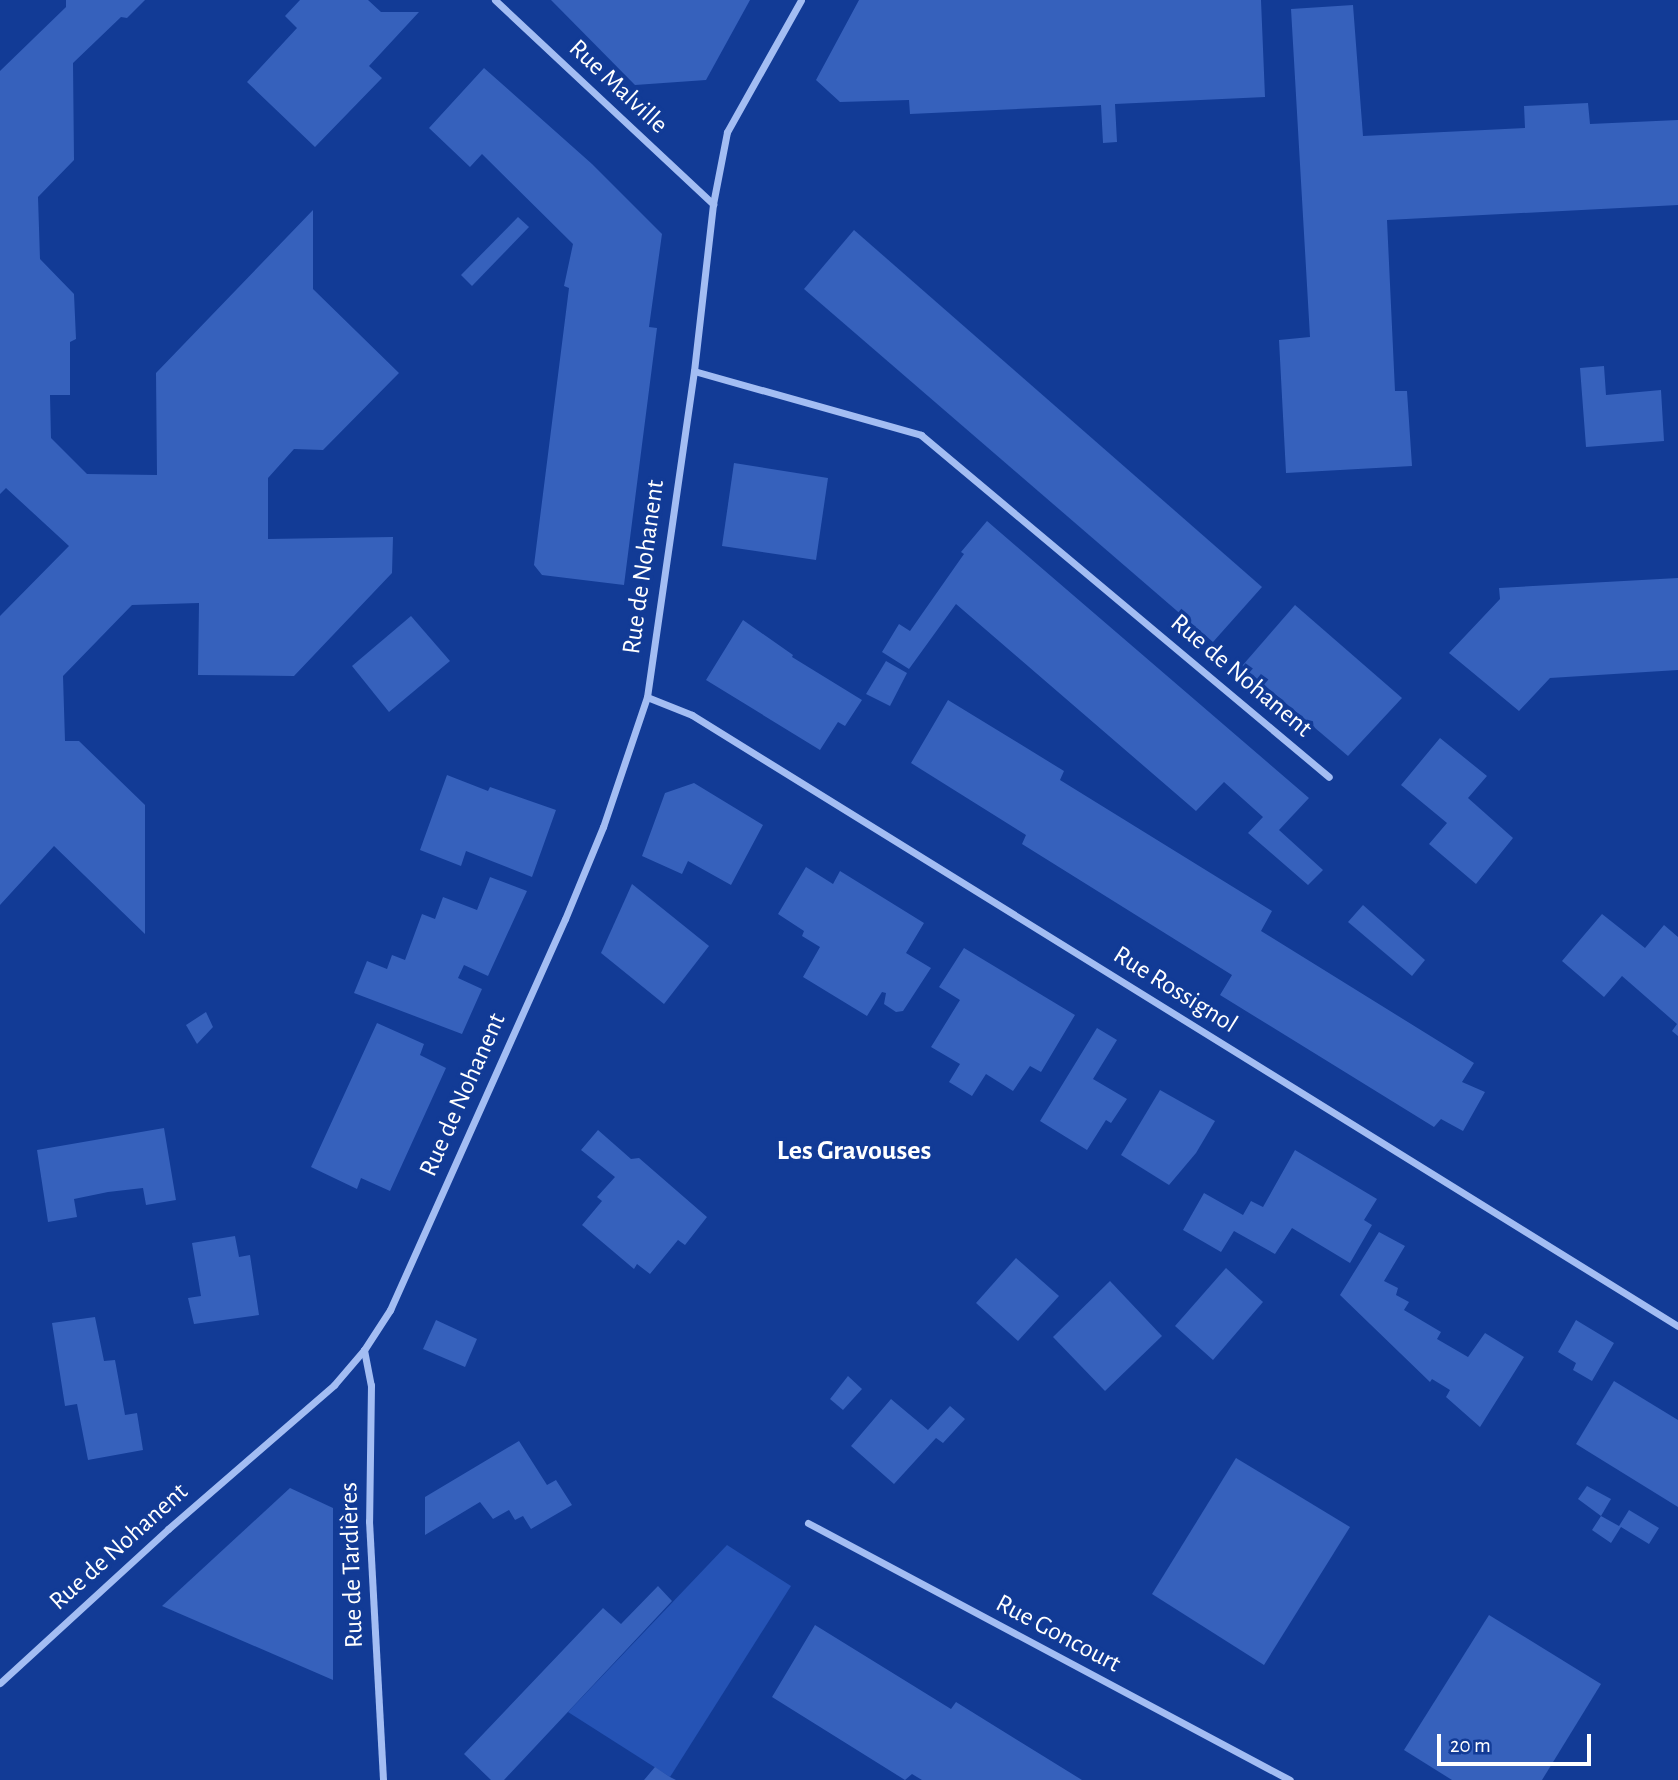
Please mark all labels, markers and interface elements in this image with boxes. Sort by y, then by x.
street label: Rue Malville [562,33,674,141]
street label: Rue de Nohanent [616,478,672,656]
street label: Rue de Nohanent [1164,608,1318,744]
street label: Rue Rossignol [1107,940,1243,1040]
street label: Rue de Nohanent [413,1008,513,1182]
district label: Les Gravouses [777,1134,931,1168]
street label: Rue de Nohanent [43,1477,195,1617]
street label: Rue de Tardières [334,1481,370,1649]
street label: Rue Goncourt [990,1588,1126,1680]
scale bar [1440,1720,1594,1764]
text: 20 m [1450,1735,1491,1756]

